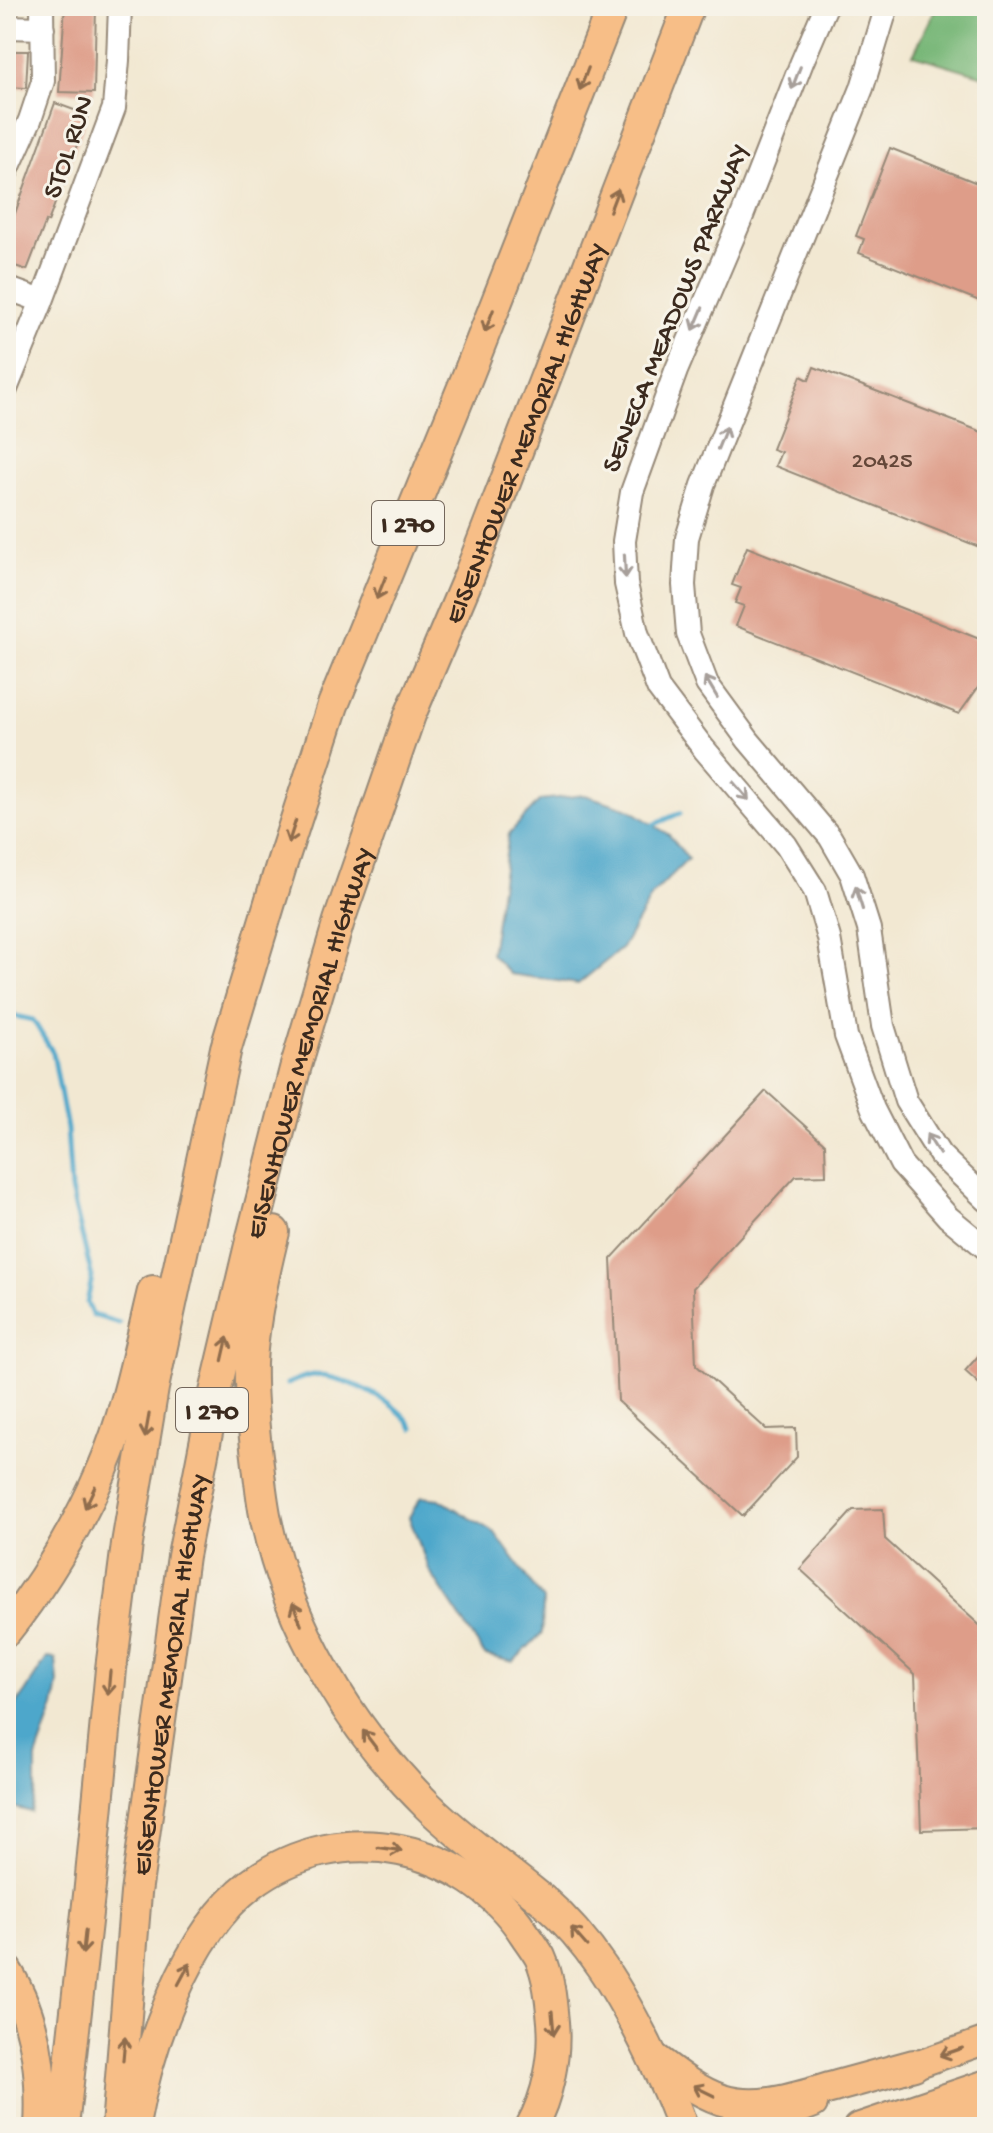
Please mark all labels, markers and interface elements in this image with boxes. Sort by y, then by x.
one-way arrow [788,65,802,90]
one-way arrow [576,66,591,91]
street label: STOL RUN [37,92,103,203]
street label: SENECA MEADOWS PARKWAY [596,139,758,478]
one-way arrow [608,188,622,213]
street label: EISENHOWER MEMORIAL HIGHWAY [439,239,617,630]
one-way arrow [690,306,705,331]
one-way arrow [481,308,495,333]
one-way arrow [716,426,730,451]
house number: 20425 [851,448,913,477]
road number: I 270 [372,501,444,545]
one-way arrow [618,552,633,579]
one-way arrow [373,575,388,600]
one-way arrow [703,676,719,699]
one-way arrow [732,781,750,801]
one-way arrow [284,819,299,844]
street label: EISENHOWER MEMORIAL HIGHWAY [240,844,384,1243]
one-way arrow [851,885,866,911]
one-way arrow [925,1133,941,1156]
one-way arrow [219,1337,234,1363]
road number: I 270 [176,1388,248,1432]
one-way arrow [138,1412,153,1438]
street label: EISENHOWER MEMORIAL HIGHWAY [127,1471,220,1878]
one-way arrow [82,1485,97,1509]
one-way arrow [289,1602,303,1627]
one-way arrow [102,1669,117,1696]
one-way arrow [361,1730,378,1751]
one-way arrow [377,1842,402,1857]
one-way arrow [570,1927,588,1947]
one-way arrow [76,1928,91,1955]
one-way arrow [176,1962,192,1986]
one-way arrow [545,2009,560,2036]
one-way arrow [117,2036,132,2063]
one-way arrow [939,2046,964,2061]
one-way arrow [692,2083,716,2098]

